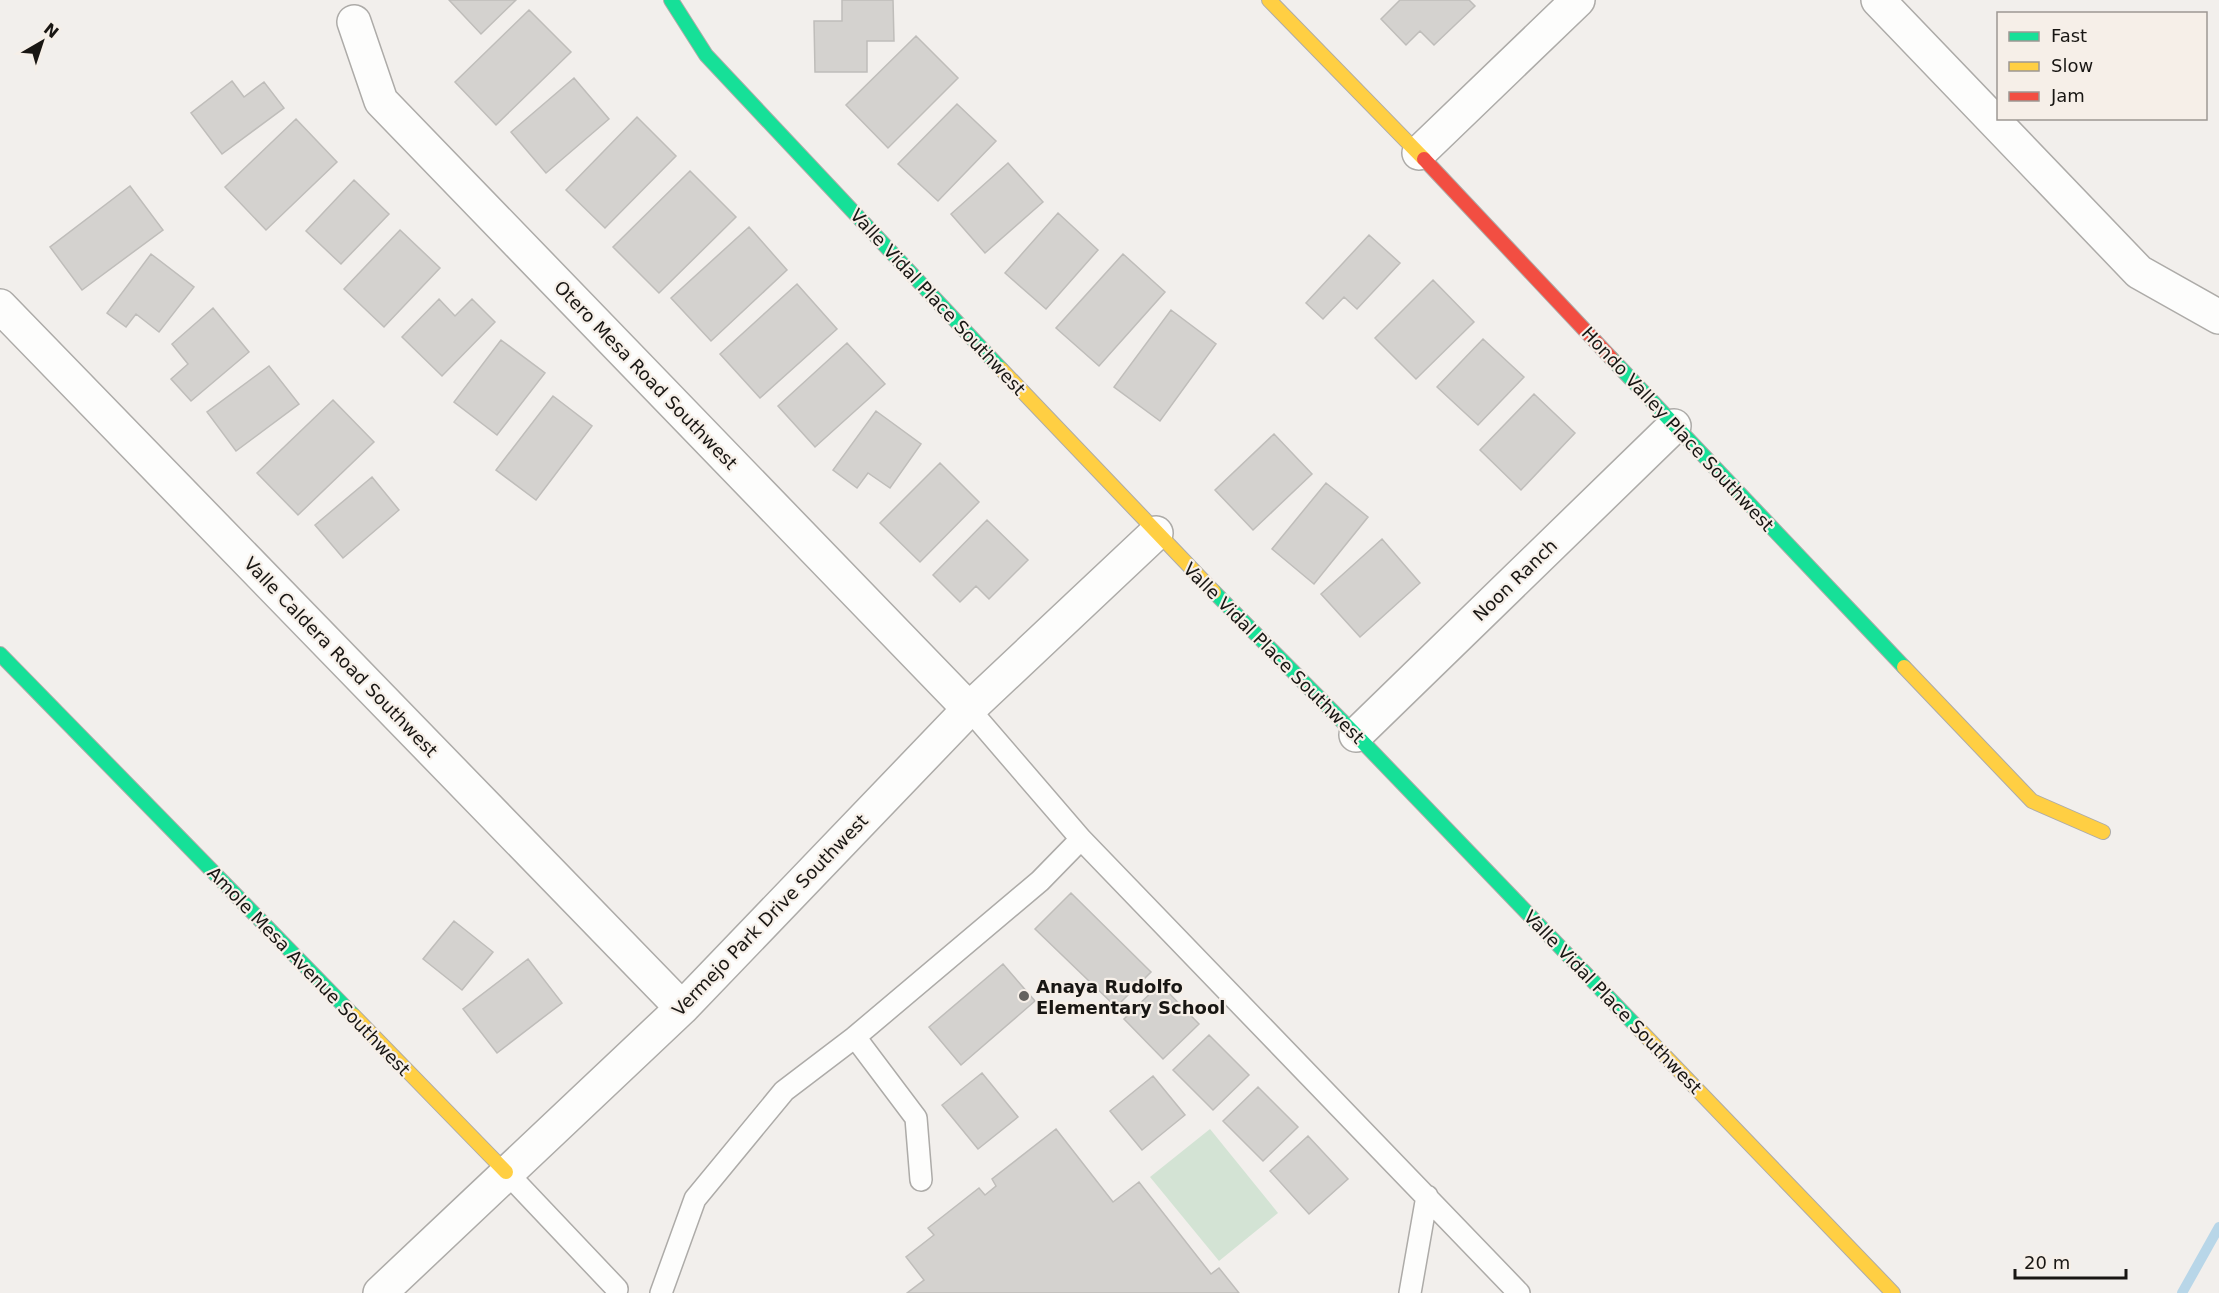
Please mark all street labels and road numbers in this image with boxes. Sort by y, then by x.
street label: Valle Vidal Place Southwest [846,205,1030,399]
street label: Otero Mesa Road Southwest [550,276,742,474]
street label: Hondo Valley Place Southwest [1578,323,1778,535]
street label: Noon Ranch [1469,535,1561,625]
street label: Valle Caldera Road Southwest [240,553,442,761]
street label: Valle Vidal Place Southwest [1179,558,1369,748]
street label: Vermejo Park Drive Southwest [668,810,872,1020]
street label: Amole Mesa Avenue Southwest [203,862,415,1080]
street label: Valle Vidal Place Southwest [1520,906,1706,1098]

